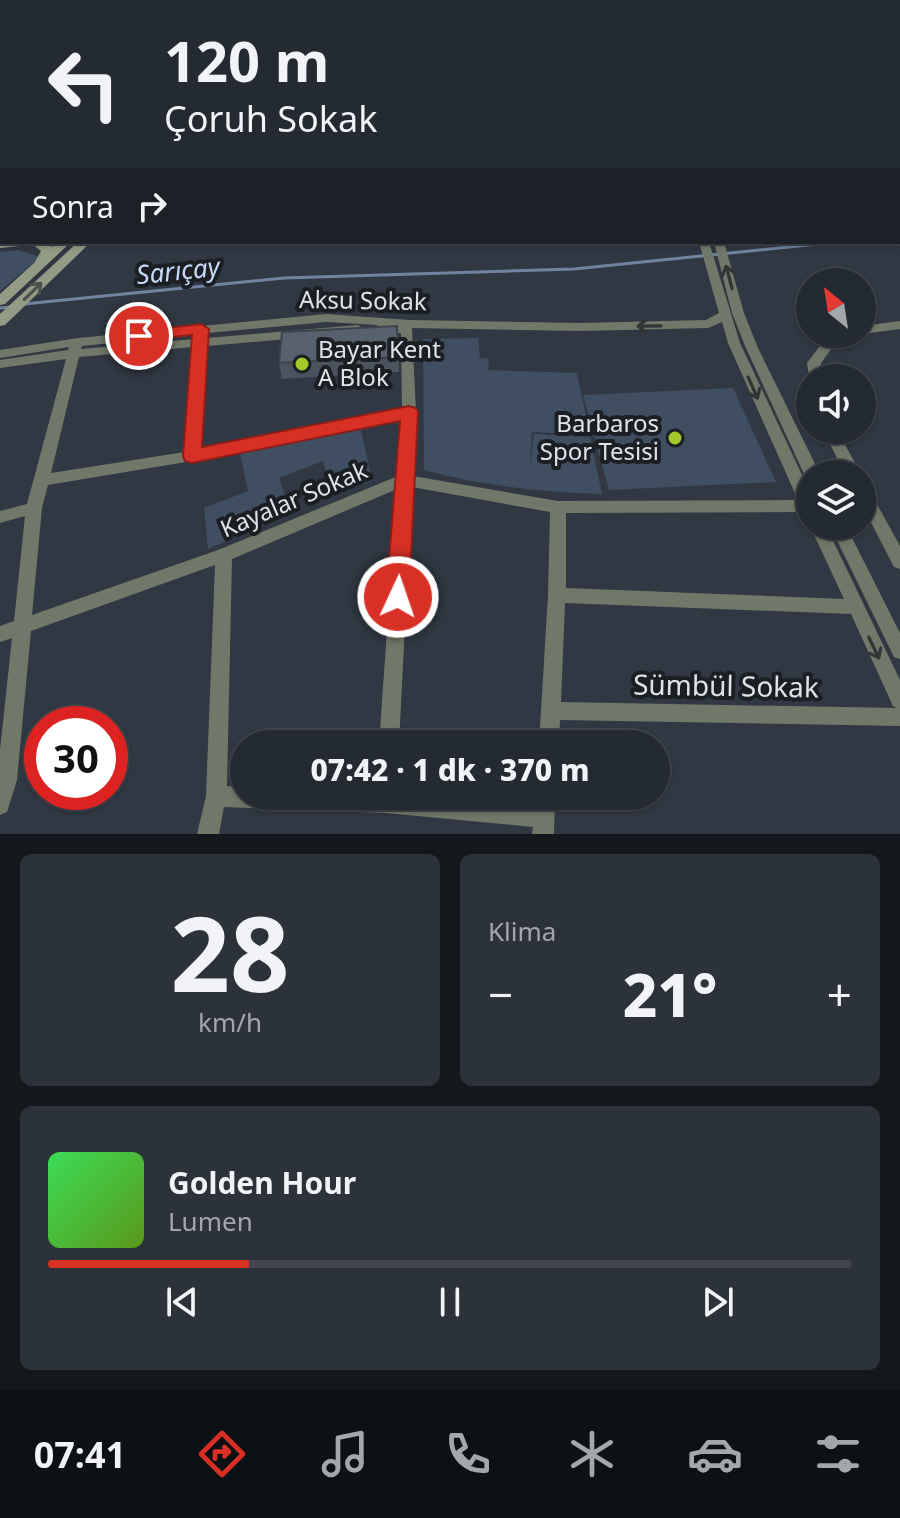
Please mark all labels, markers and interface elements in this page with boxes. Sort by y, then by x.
text: 120 m [164,22,329,98]
icon: left [32,32,136,136]
text: Çoruh Sokak [164,94,377,143]
icon: right [130,184,174,228]
text: Sonra [32,186,114,227]
water label: Sarıçay [134,248,223,292]
one-way arrow [720,265,735,291]
north arrow [796,268,876,348]
map controls [796,268,876,540]
one-way arrow [23,281,43,300]
street label: Aksu Sokak [299,282,427,317]
pin [105,302,173,370]
icon: arrive [117,314,161,358]
one-way arrow [636,318,663,333]
place label: Bayar Kent A Blok [318,332,441,393]
marker: Bayar Kent A Blok [293,355,311,373]
button: sound [796,364,876,444]
one-way arrow [746,375,761,399]
place label: Barbaros Spor Tesisi [540,406,659,467]
marker: Barbaros Spor Tesisi [666,429,684,447]
street label: Kayalar Sokak [215,453,372,544]
button: layers [796,460,876,540]
position arrow [356,555,440,639]
one-way arrow [867,635,882,659]
street label: Sümbül Sokak [633,664,819,706]
speed limit sign: 30 [24,706,128,810]
text: 07:42 · 1 dk · 370 m [311,749,590,790]
text: 28 [171,881,289,1022]
text: Klima [488,913,556,949]
text: 21° [623,953,717,1035]
text: − [488,964,513,1024]
text: + [827,964,852,1024]
text: km/h [198,1004,262,1040]
text: Golden Hour [168,1162,356,1203]
text: Lumen [168,1203,253,1239]
icon: previous [160,1280,204,1324]
icon: pause [428,1280,472,1324]
icon: next [696,1280,740,1324]
icon: directions [194,1426,250,1482]
icon: music [317,1426,373,1482]
icon: phone [440,1426,496,1482]
icon: climate [564,1426,620,1482]
icon: car [687,1426,743,1482]
icon: filters [810,1426,866,1482]
text: 07:41 [34,1430,126,1479]

